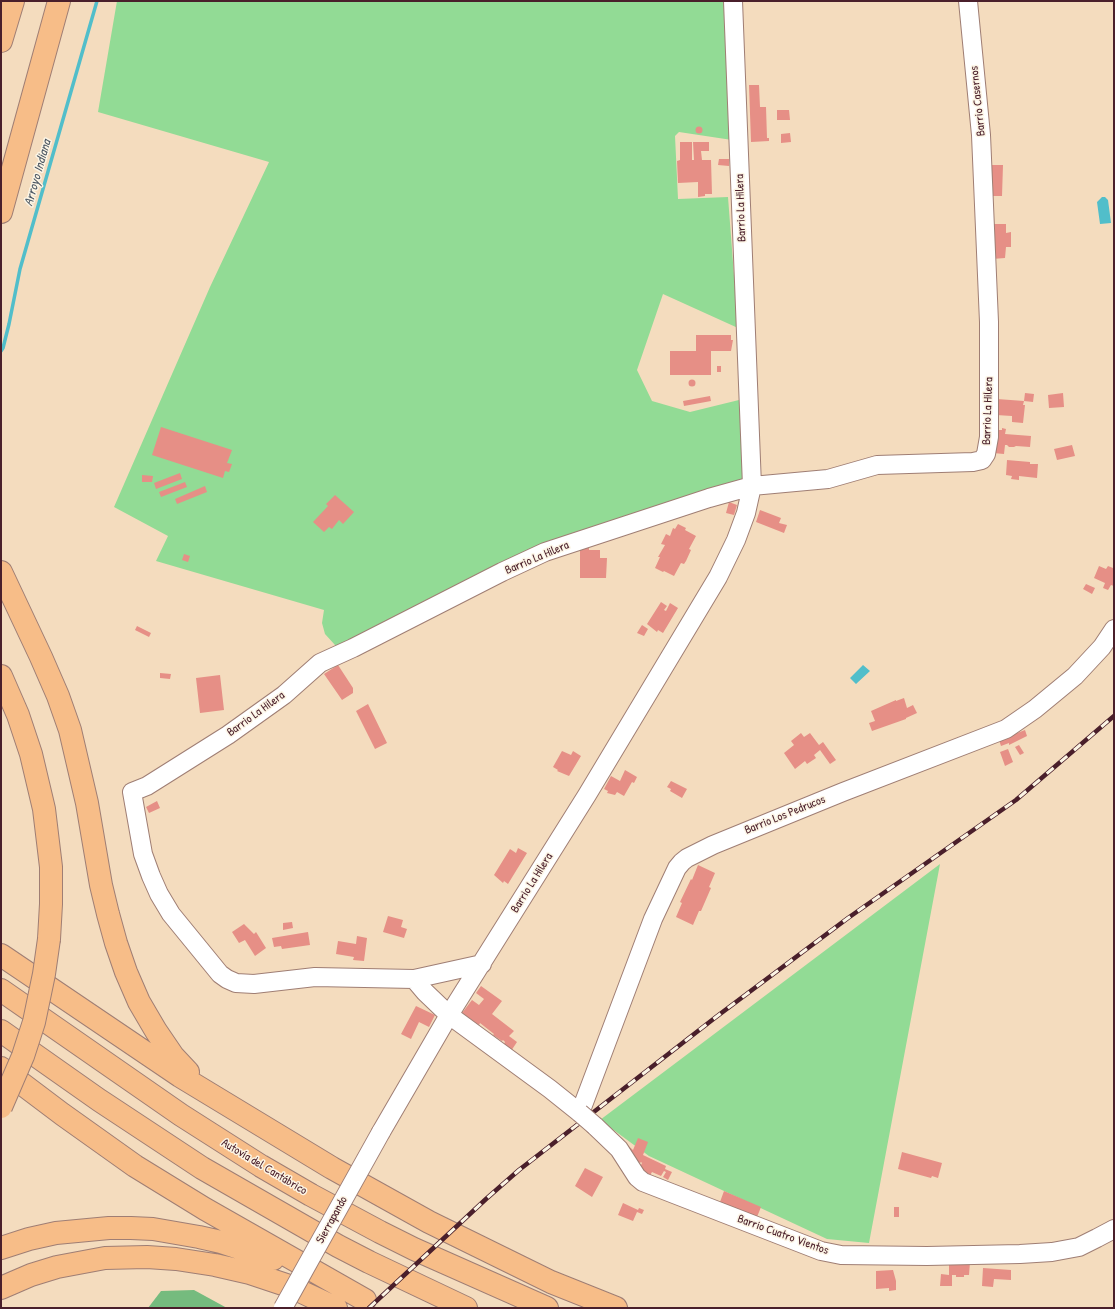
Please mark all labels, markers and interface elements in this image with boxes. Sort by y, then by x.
street label: Barrio Casernos [967,65,989,137]
water label: Arroyo Indiana [21,138,55,208]
street label: Barrio La Hilera [733,174,749,242]
street label: Barrio La Hilera [980,377,996,445]
street label: Barrio La Hilera [503,538,571,578]
street label: Barrio La Hilera [224,688,288,740]
street label: Barrio Los Pedrucos [743,792,827,838]
street label: Barrio La Hilera [508,850,556,916]
street label: Autovía del Cantábrico [219,1136,309,1198]
street label: Sierrapando [313,1194,351,1246]
street label: Barrio Cuatro Vientos [735,1212,831,1258]

